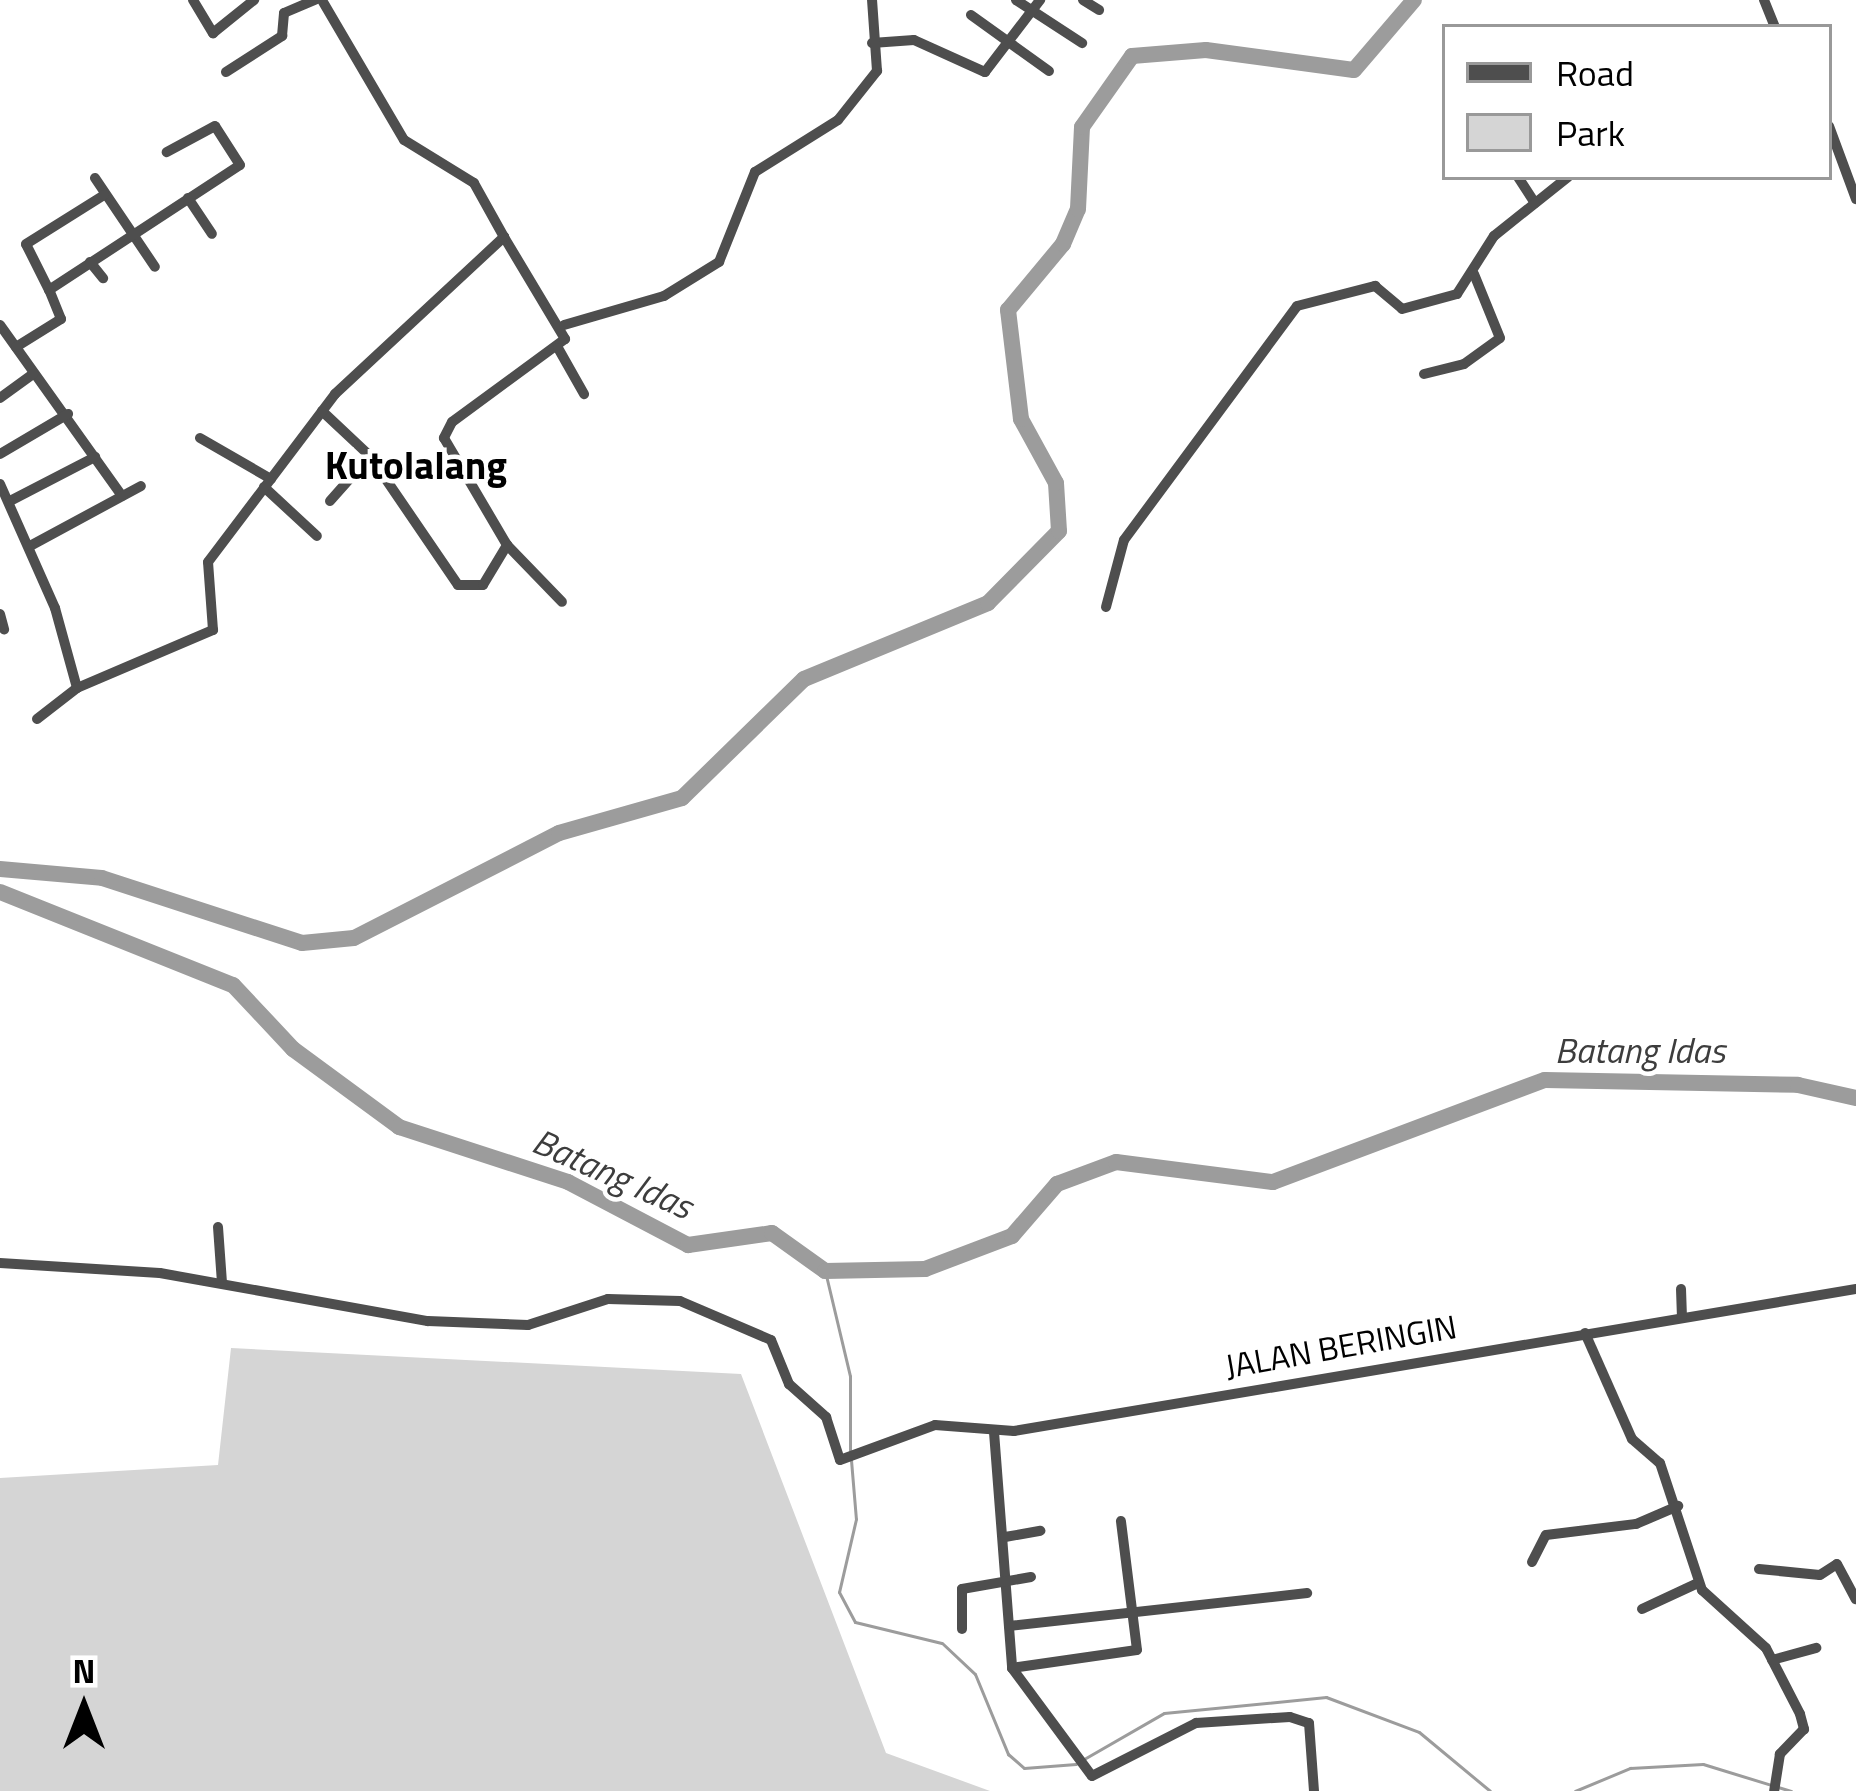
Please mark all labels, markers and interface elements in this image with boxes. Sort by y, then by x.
legend [1442,24,1832,180]
text: Road [1556,45,1634,100]
text: Park [1556,105,1625,160]
district label: Kutolalang [325,442,507,488]
water label: Batang Idas [1555,1028,1725,1072]
water label: Batang Idas [526,1119,700,1227]
street label: JALAN BERINGIN [1222,1307,1460,1387]
text: N [73,1646,95,1696]
north arrow [24,1647,144,1767]

